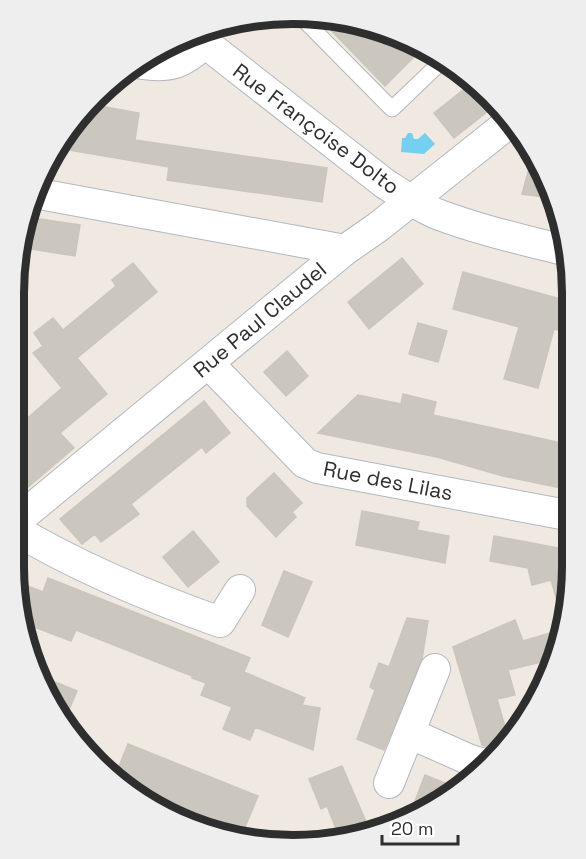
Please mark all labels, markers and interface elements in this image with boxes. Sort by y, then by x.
street label: Rue Françoise Dolto [228,57,405,200]
street label: Rue Paul Claudel [187,256,332,383]
street label: Rue des Lilas [321,455,455,506]
scale bar [382,808,458,846]
text: 20 m [391,817,434,840]

